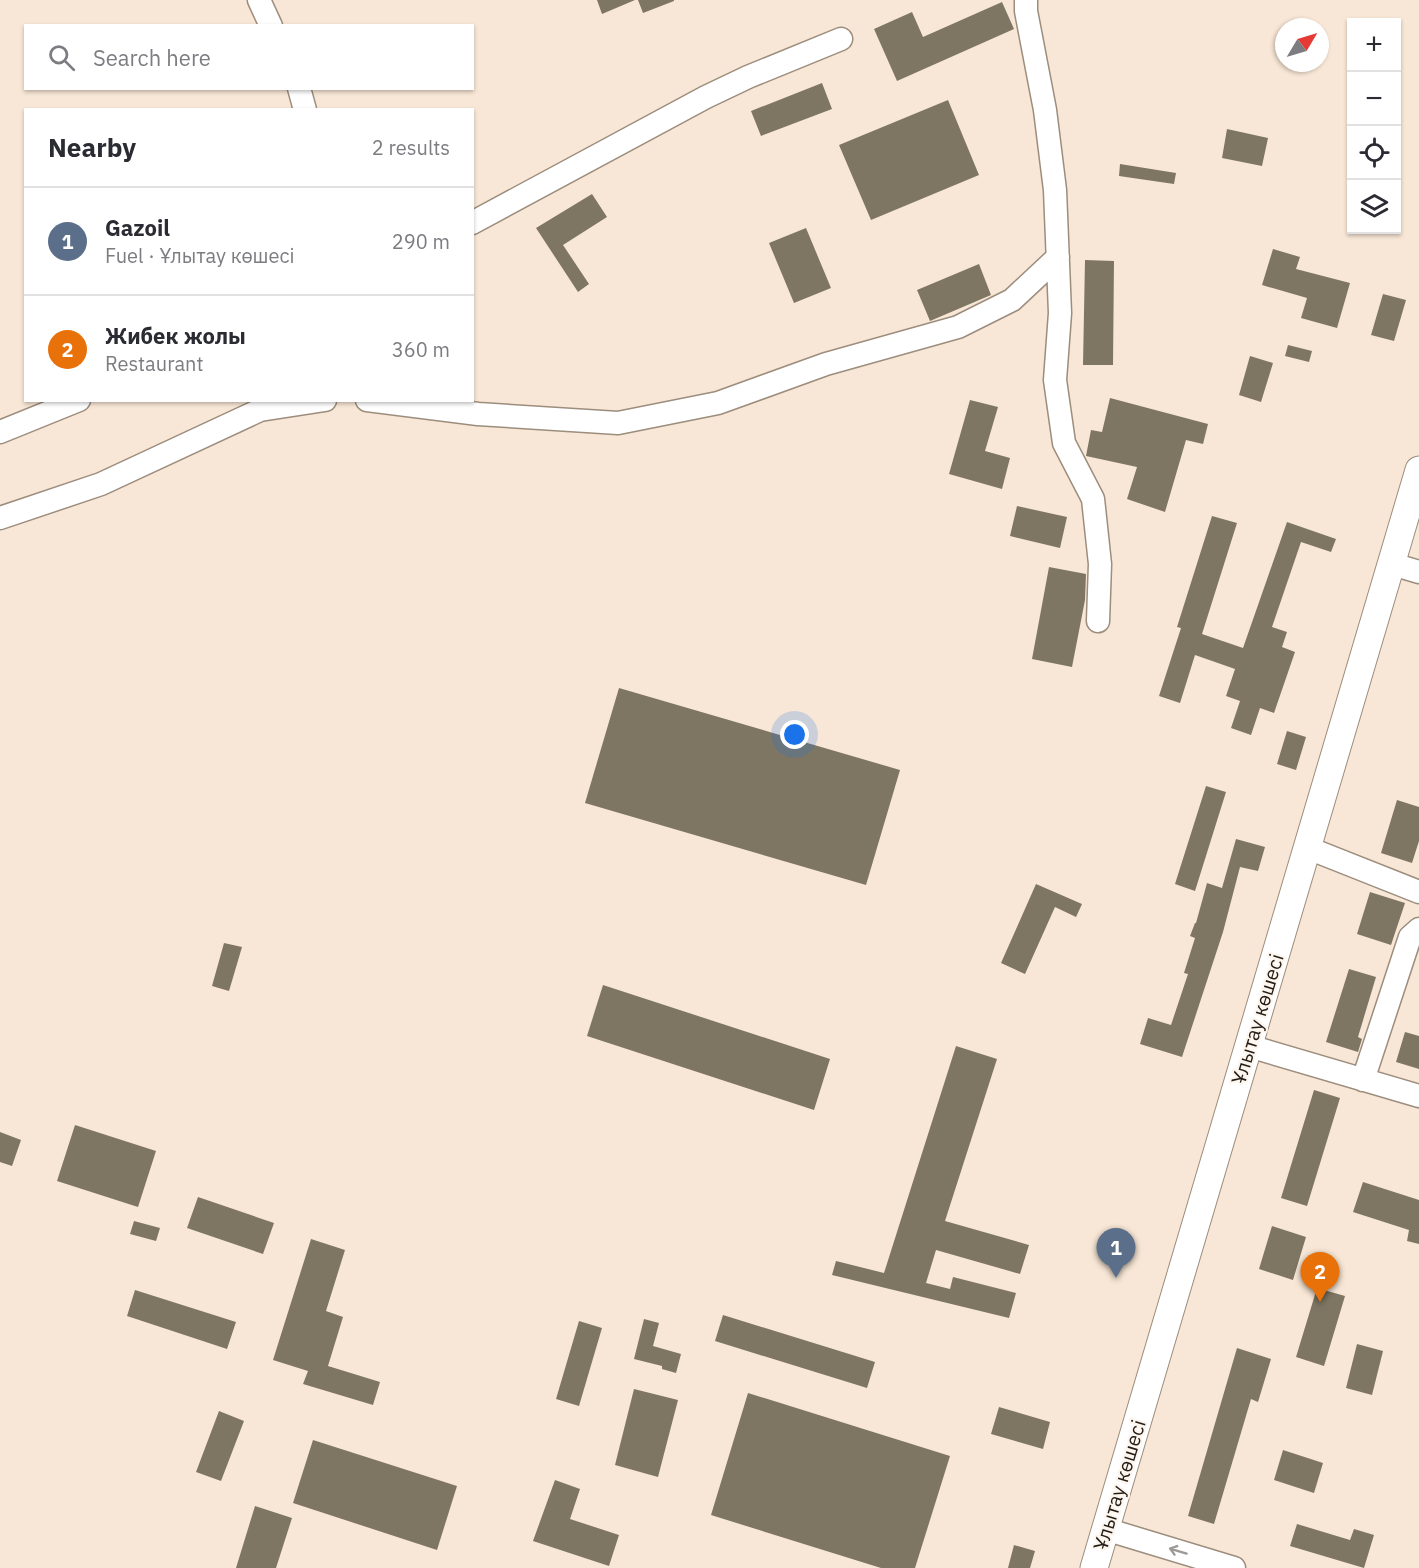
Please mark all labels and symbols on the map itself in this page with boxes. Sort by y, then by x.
north arrow [1275,18,1329,72]
your location [780,720,809,749]
street label: Ұлытау көшесі [1224,950,1290,1088]
pin: 1 [1096,1228,1136,1278]
pin: 2 [1300,1252,1340,1302]
street label: Ұлытау көшесі [1086,1416,1152,1554]
one-way arrow [1169,1545,1188,1556]

